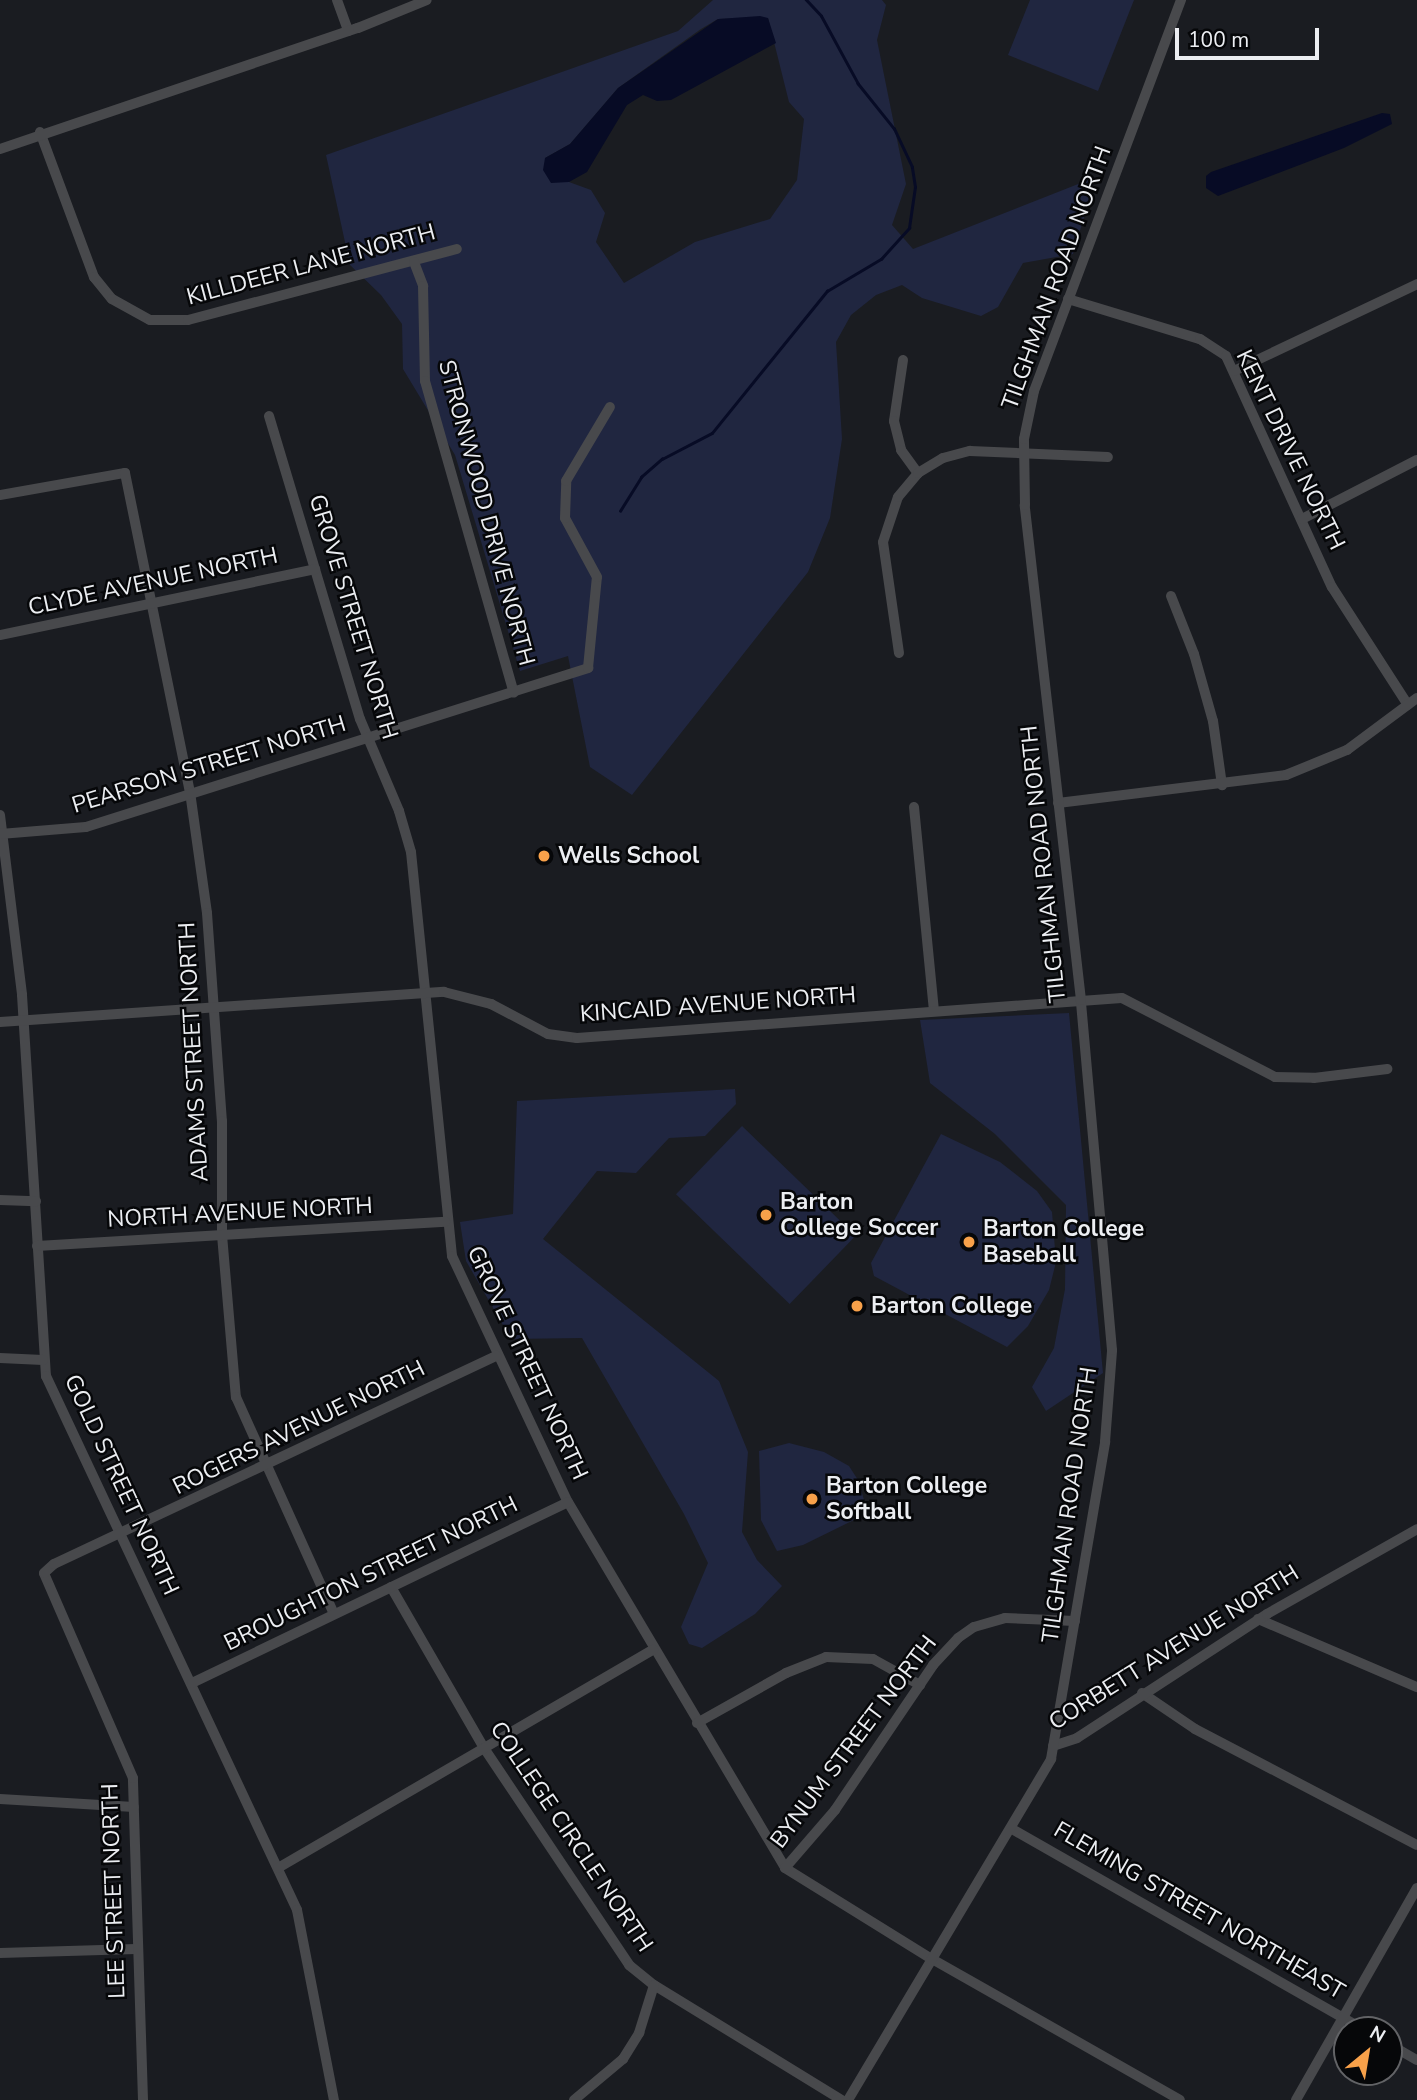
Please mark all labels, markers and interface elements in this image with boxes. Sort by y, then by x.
scale bar [1179,14,1322,58]
text: 100 m [1188,26,1249,54]
street label: TILGHMAN ROAD NORTH [996,143,1118,413]
street label: KILLDEER LANE NORTH [184,218,438,312]
street label: KENT DRIVE NORTH [1230,346,1350,554]
street label: STRONWOOD DRIVE NORTH [432,357,540,669]
street label: GROVE STREET NORTH [303,491,403,743]
street label: CLYDE AVENUE NORTH [26,542,280,622]
street label: PEARSON STREET NORTH [69,710,349,820]
street label: TILGHMAN ROAD NORTH [1016,724,1072,1004]
place label: Wells School [558,842,699,870]
marker: Wells School [536,848,552,864]
street label: ADAMS STREET NORTH [173,921,215,1183]
street label: KINCAID AVENUE NORTH [579,982,857,1028]
place label: Barton College Soccer [780,1188,938,1242]
street label: NORTH AVENUE NORTH [107,1192,373,1234]
marker: Barton College Soccer [758,1207,774,1223]
place label: Barton College Baseball [983,1215,1144,1269]
marker: Barton College Baseball [961,1234,977,1250]
street label: GROVE STREET NORTH [461,1242,593,1484]
place label: Barton College [871,1292,1032,1320]
marker: Barton College [849,1298,865,1314]
street label: ROGERS AVENUE NORTH [168,1355,430,1501]
street label: TILGHMAN ROAD NORTH [1037,1365,1103,1645]
street label: GOLD STREET NORTH [58,1370,184,1600]
place label: Barton College Softball [826,1472,987,1526]
street label: BROUGHTON STREET NORTH [220,1491,522,1657]
marker: Barton College Softball [804,1491,820,1507]
street label: CORBETT AVENUE NORTH [1044,1560,1304,1736]
street label: BYNUM STREET NORTH [765,1630,943,1854]
street label: COLLEGE CIRCLE NORTH [484,1717,658,1957]
street label: LEE STREET NORTH [96,1783,132,1999]
street label: FLEMING STREET NORTHEAST [1049,1816,1349,2006]
north arrow [1333,2016,1403,2086]
text: N [1365,2020,1390,2049]

